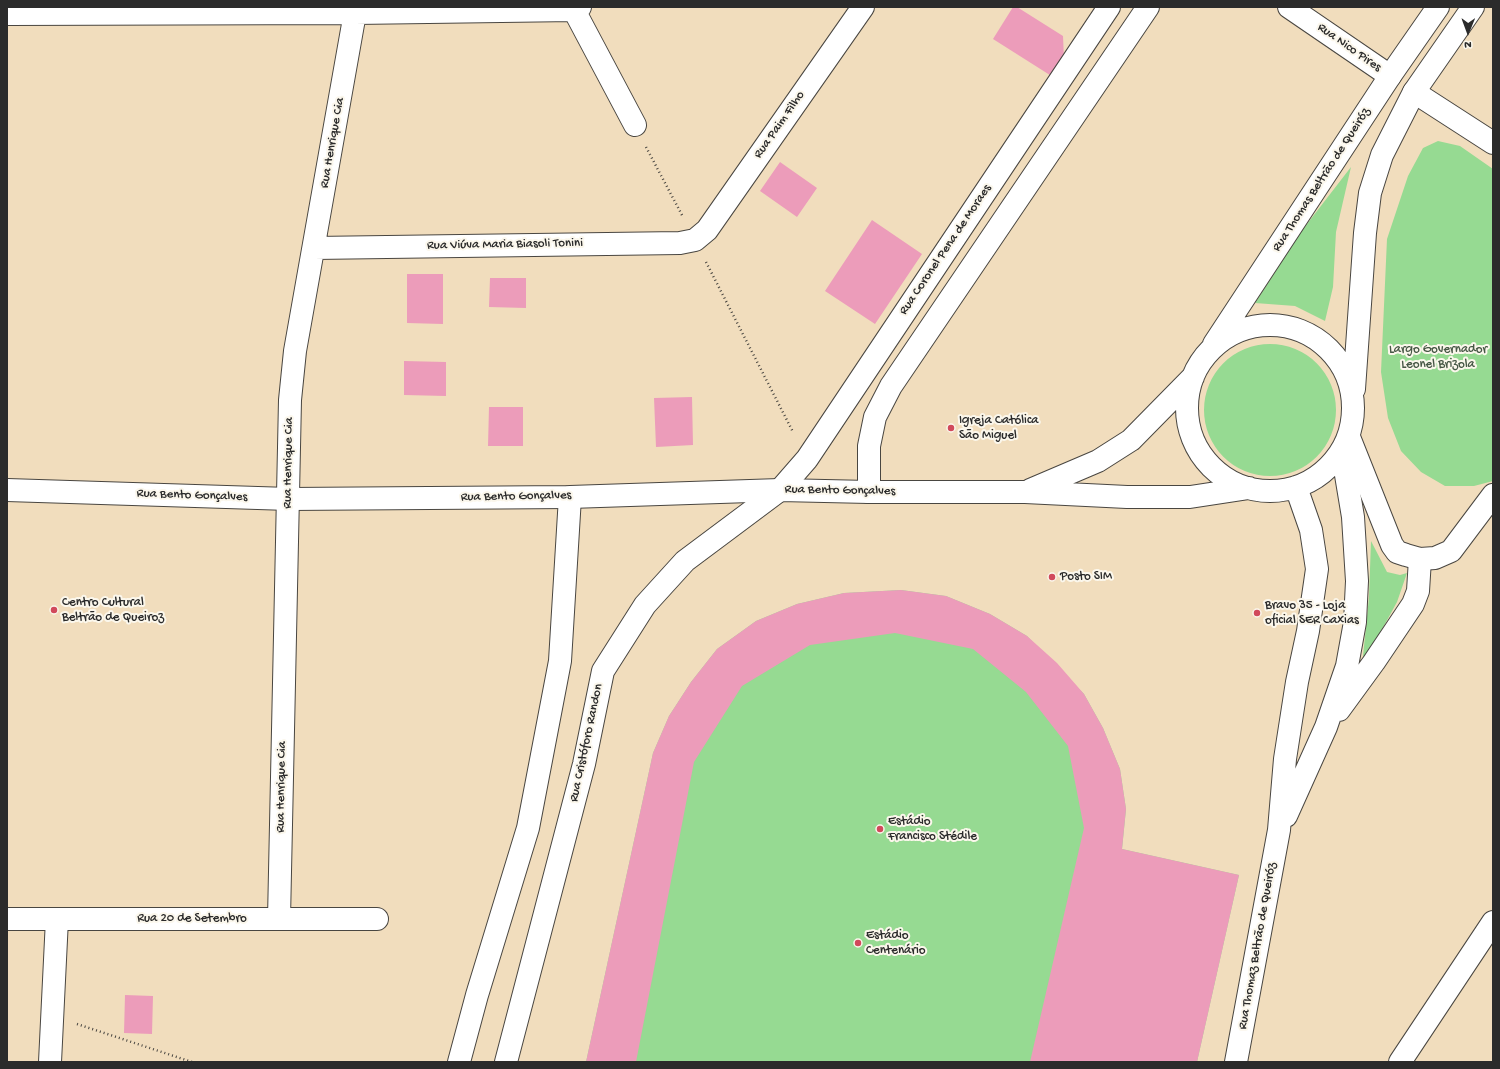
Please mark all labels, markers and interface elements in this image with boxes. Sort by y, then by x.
north arrow [1448,12,1488,52]
street label: Rua Nico Pires [1314,20,1384,76]
text: N [1464,38,1471,50]
street label: Rua Paim Filho [751,88,809,162]
street label: Rua Henrique Cia [317,97,349,189]
street label: Rua Thomas Beltrão de Queiróz [1270,105,1374,255]
street label: Rua Coronel Pena de Moraes [896,182,996,318]
street label: Rua Viúva Maria Biasoli Tonini [427,236,583,254]
park label: Largo Governador Leonel Brizola [1389,342,1487,373]
place label: Igreja Católica São Miguel [959,413,1039,444]
street label: Rua Henrique Cia [280,417,298,509]
marker: Igreja Católica São Miguel [946,423,956,433]
street label: Rua Bento Gonçalves [785,482,895,500]
street label: Rua Bento Gonçalves [136,486,248,506]
street label: Rua Bento Gonçalves [461,488,571,506]
place label: Posto SIM [1060,569,1112,585]
marker: Posto SIM [1047,572,1057,582]
place label: Centro Cultural Beltrão de Queiroz [62,595,164,626]
place label: Bravo 35 - Loja oficial SER Caxias [1265,598,1359,629]
marker: Centro Cultural Beltrão de Queiroz [49,605,59,615]
marker: Bravo 35 - Loja oficial SER Caxias [1252,608,1262,618]
street label: Rua Cristóforo Randon [567,682,607,804]
street label: Rua Henrique Cia [273,741,291,833]
place label: Estádio Francisco Stédile [888,814,977,845]
marker: Estádio Francisco Stédile [875,824,885,834]
street label: Rua Thomaz Beltrão de Queiróz [1236,861,1280,1031]
street label: Rua 20 de Setembro [137,911,247,927]
place label: Estádio Centenário [866,928,926,959]
marker: Estádio Centenário [853,938,863,948]

